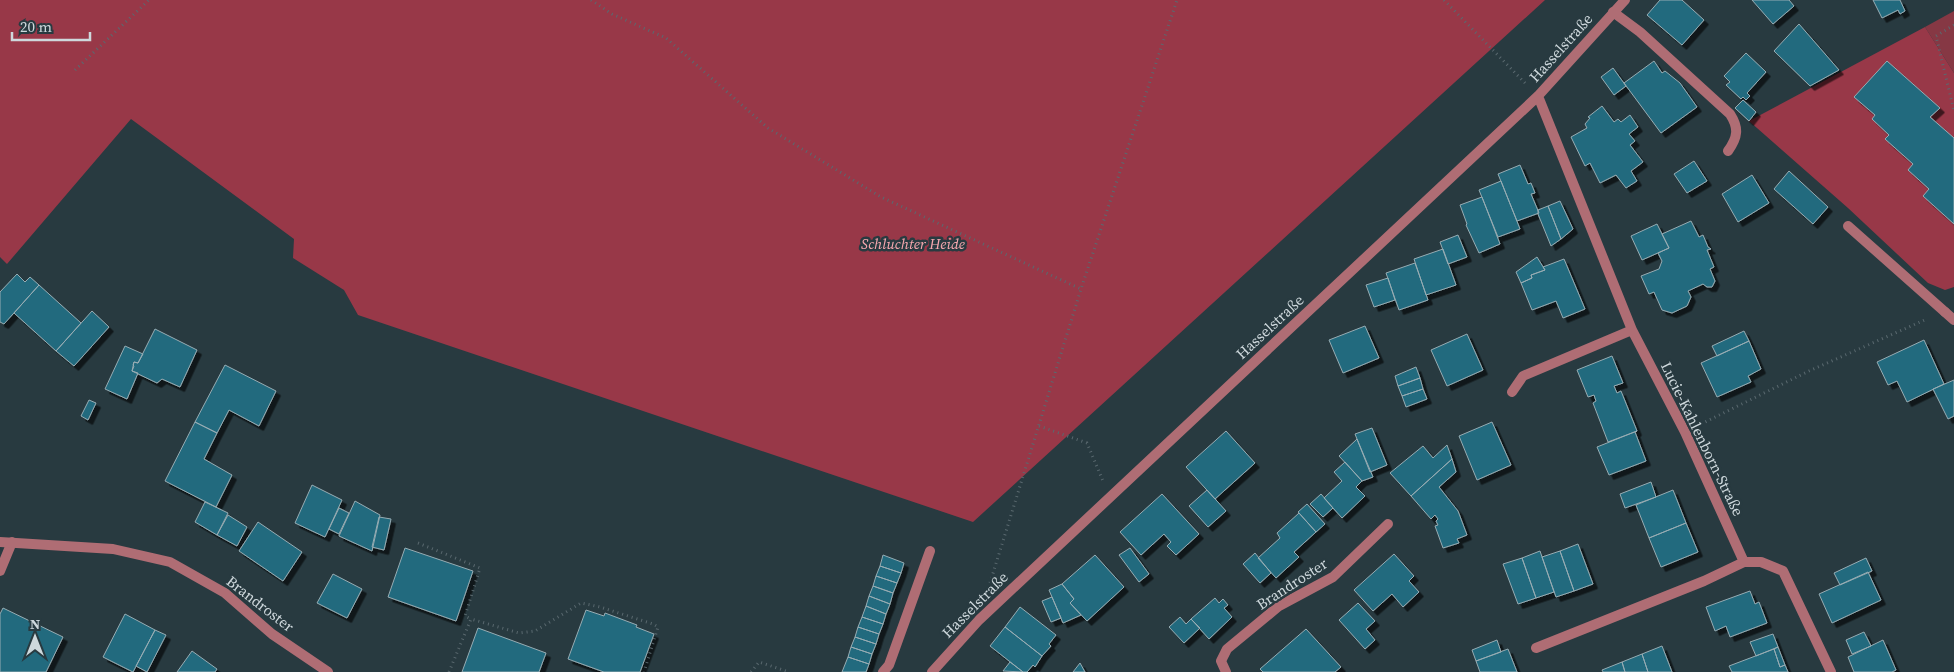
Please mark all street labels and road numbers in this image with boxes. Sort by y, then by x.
street label: Hasselstraße [1524,8,1597,87]
street label: Hasselstraße [1231,289,1308,364]
street label: Lucie-Kahlenborn-Straße [1656,358,1749,520]
street label: Brandroster [1252,552,1332,614]
street label: Hasselstraße [937,567,1013,642]
street label: Brandroster [222,571,299,637]

